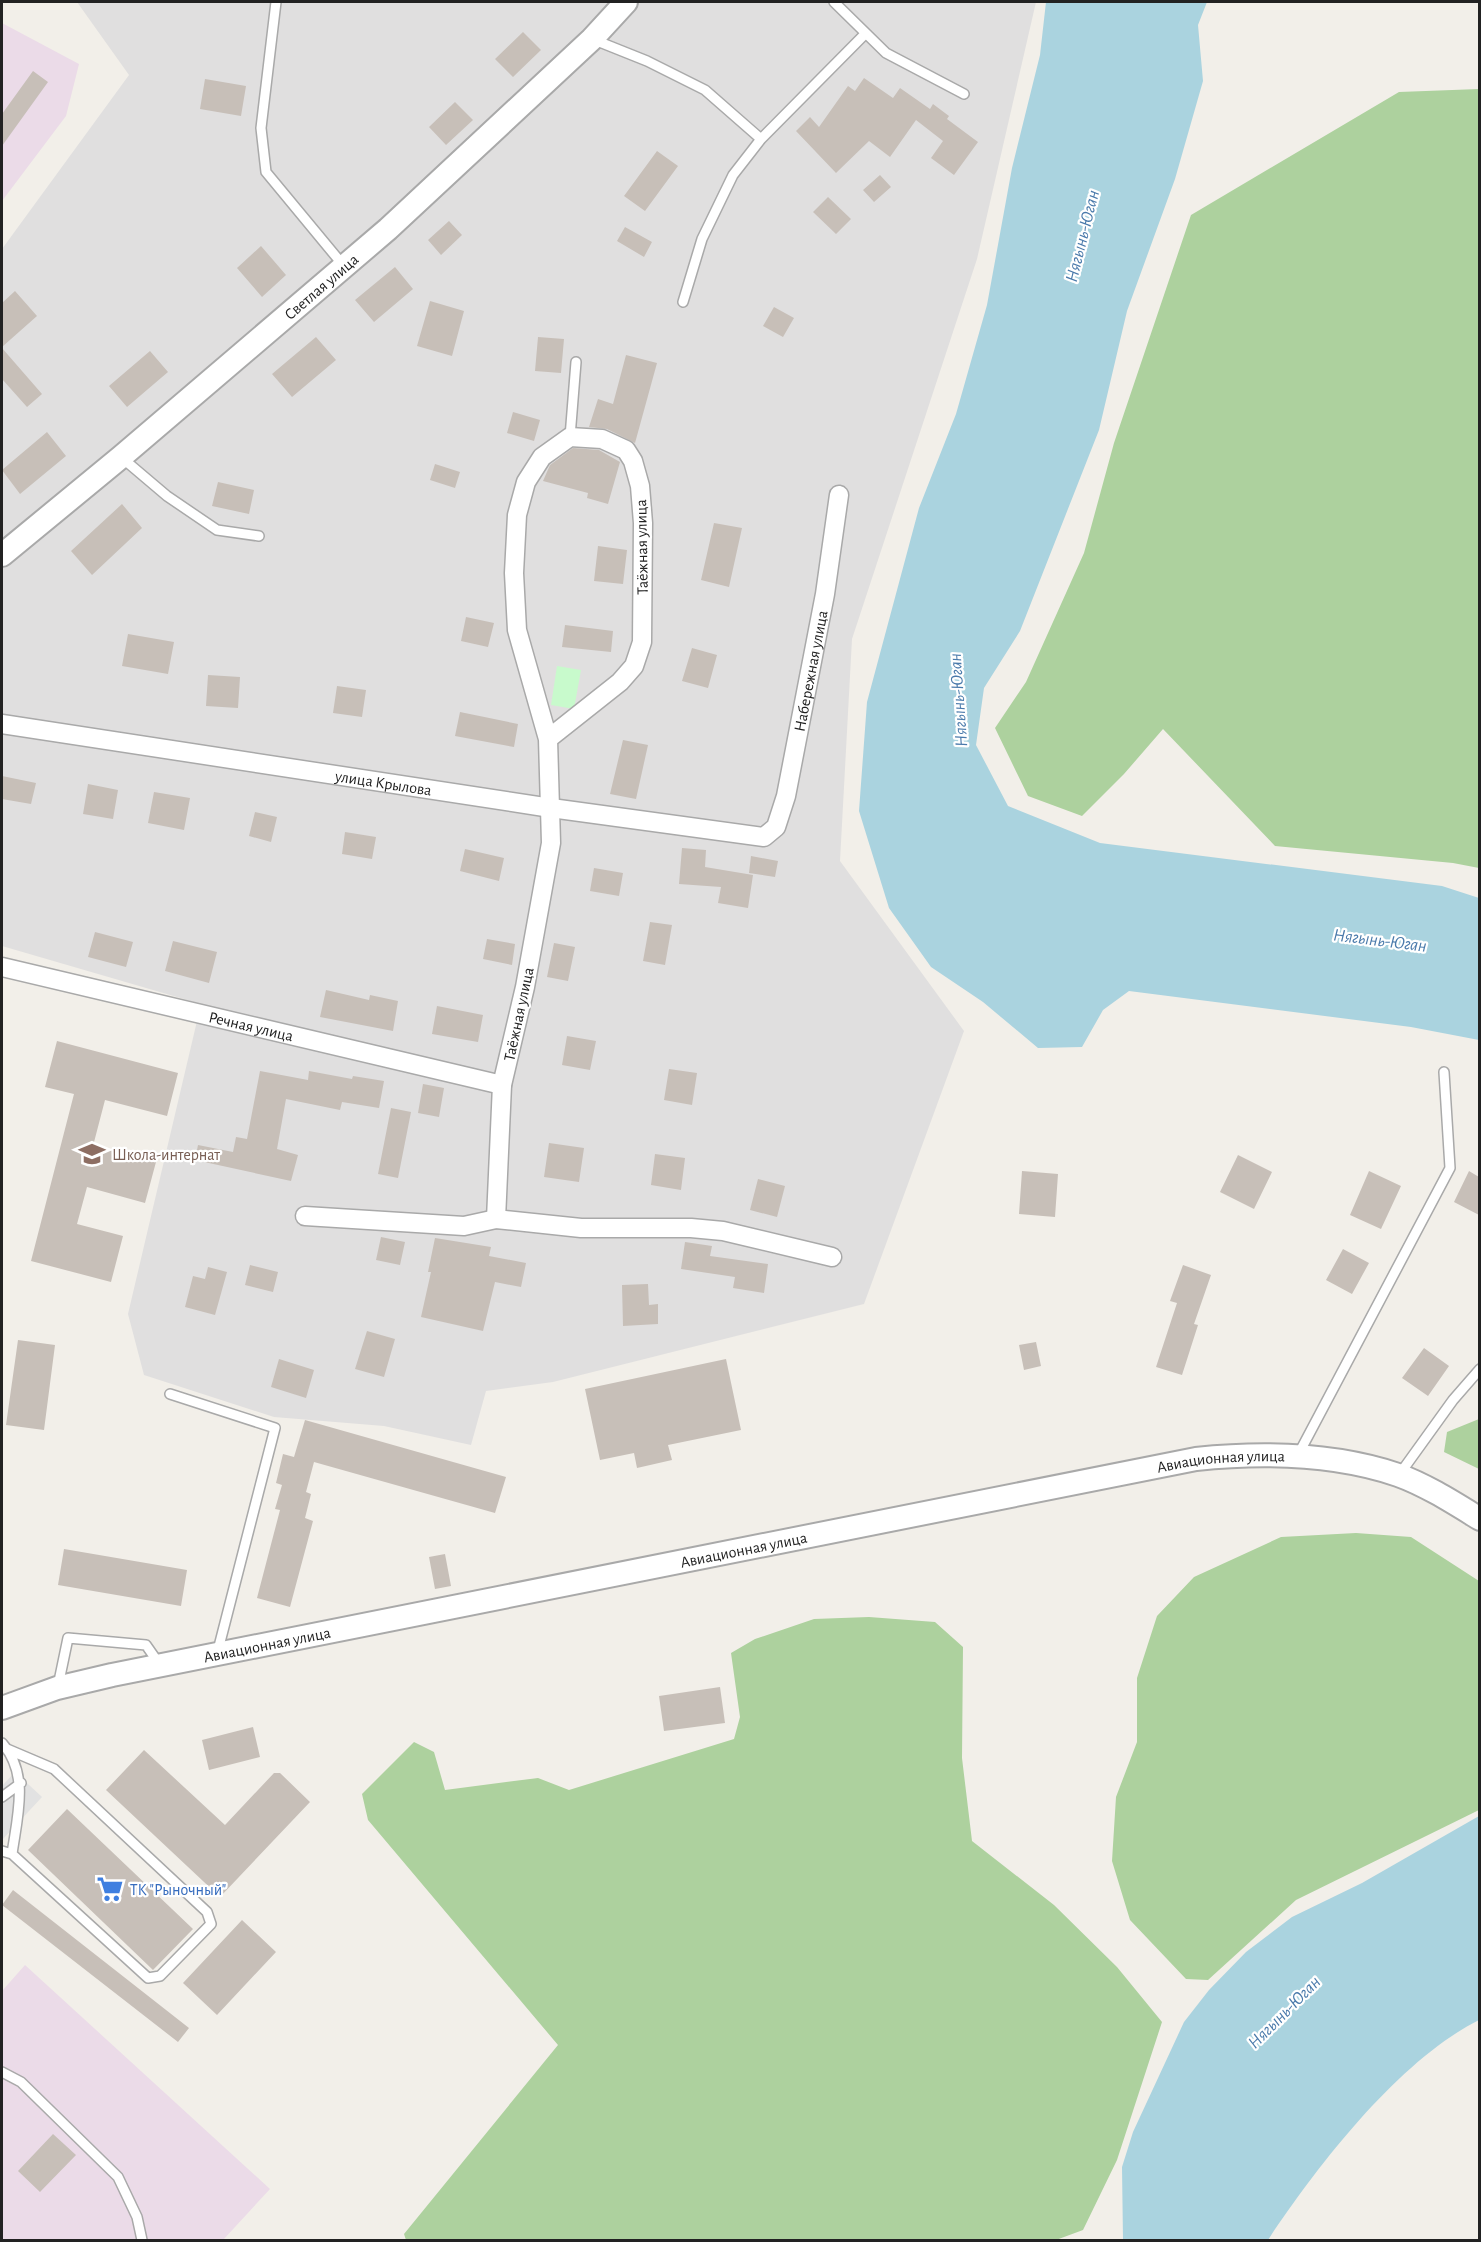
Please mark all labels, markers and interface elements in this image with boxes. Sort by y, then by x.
water label: Нягынь-Юган [1063,189,1103,284]
street label: Светлая улица [281,251,362,323]
street label: Таёжная улица [633,499,652,595]
street label: Набережная улица [792,609,831,733]
water label: Нягынь-Юган [947,652,971,747]
street label: улица Крылова [333,768,433,799]
water label: Нягынь-Юган [1332,926,1428,956]
street label: Таёжная улица [501,966,538,1063]
street label: Речная улица [207,1009,295,1044]
school or university icon: Школа-интернат [77,1139,107,1169]
place label: Школа-интернат [112,1147,220,1163]
street label: Авиационная улица [1156,1448,1285,1476]
street label: Авиационная улица [679,1530,809,1571]
street label: Авиационная улица [202,1625,332,1666]
supermarket icon: ТК "Рыночный" [95,1874,125,1904]
place label: ТК "Рыночный" [130,1882,226,1898]
water label: Нягынь-Юган [1245,1973,1324,2052]

